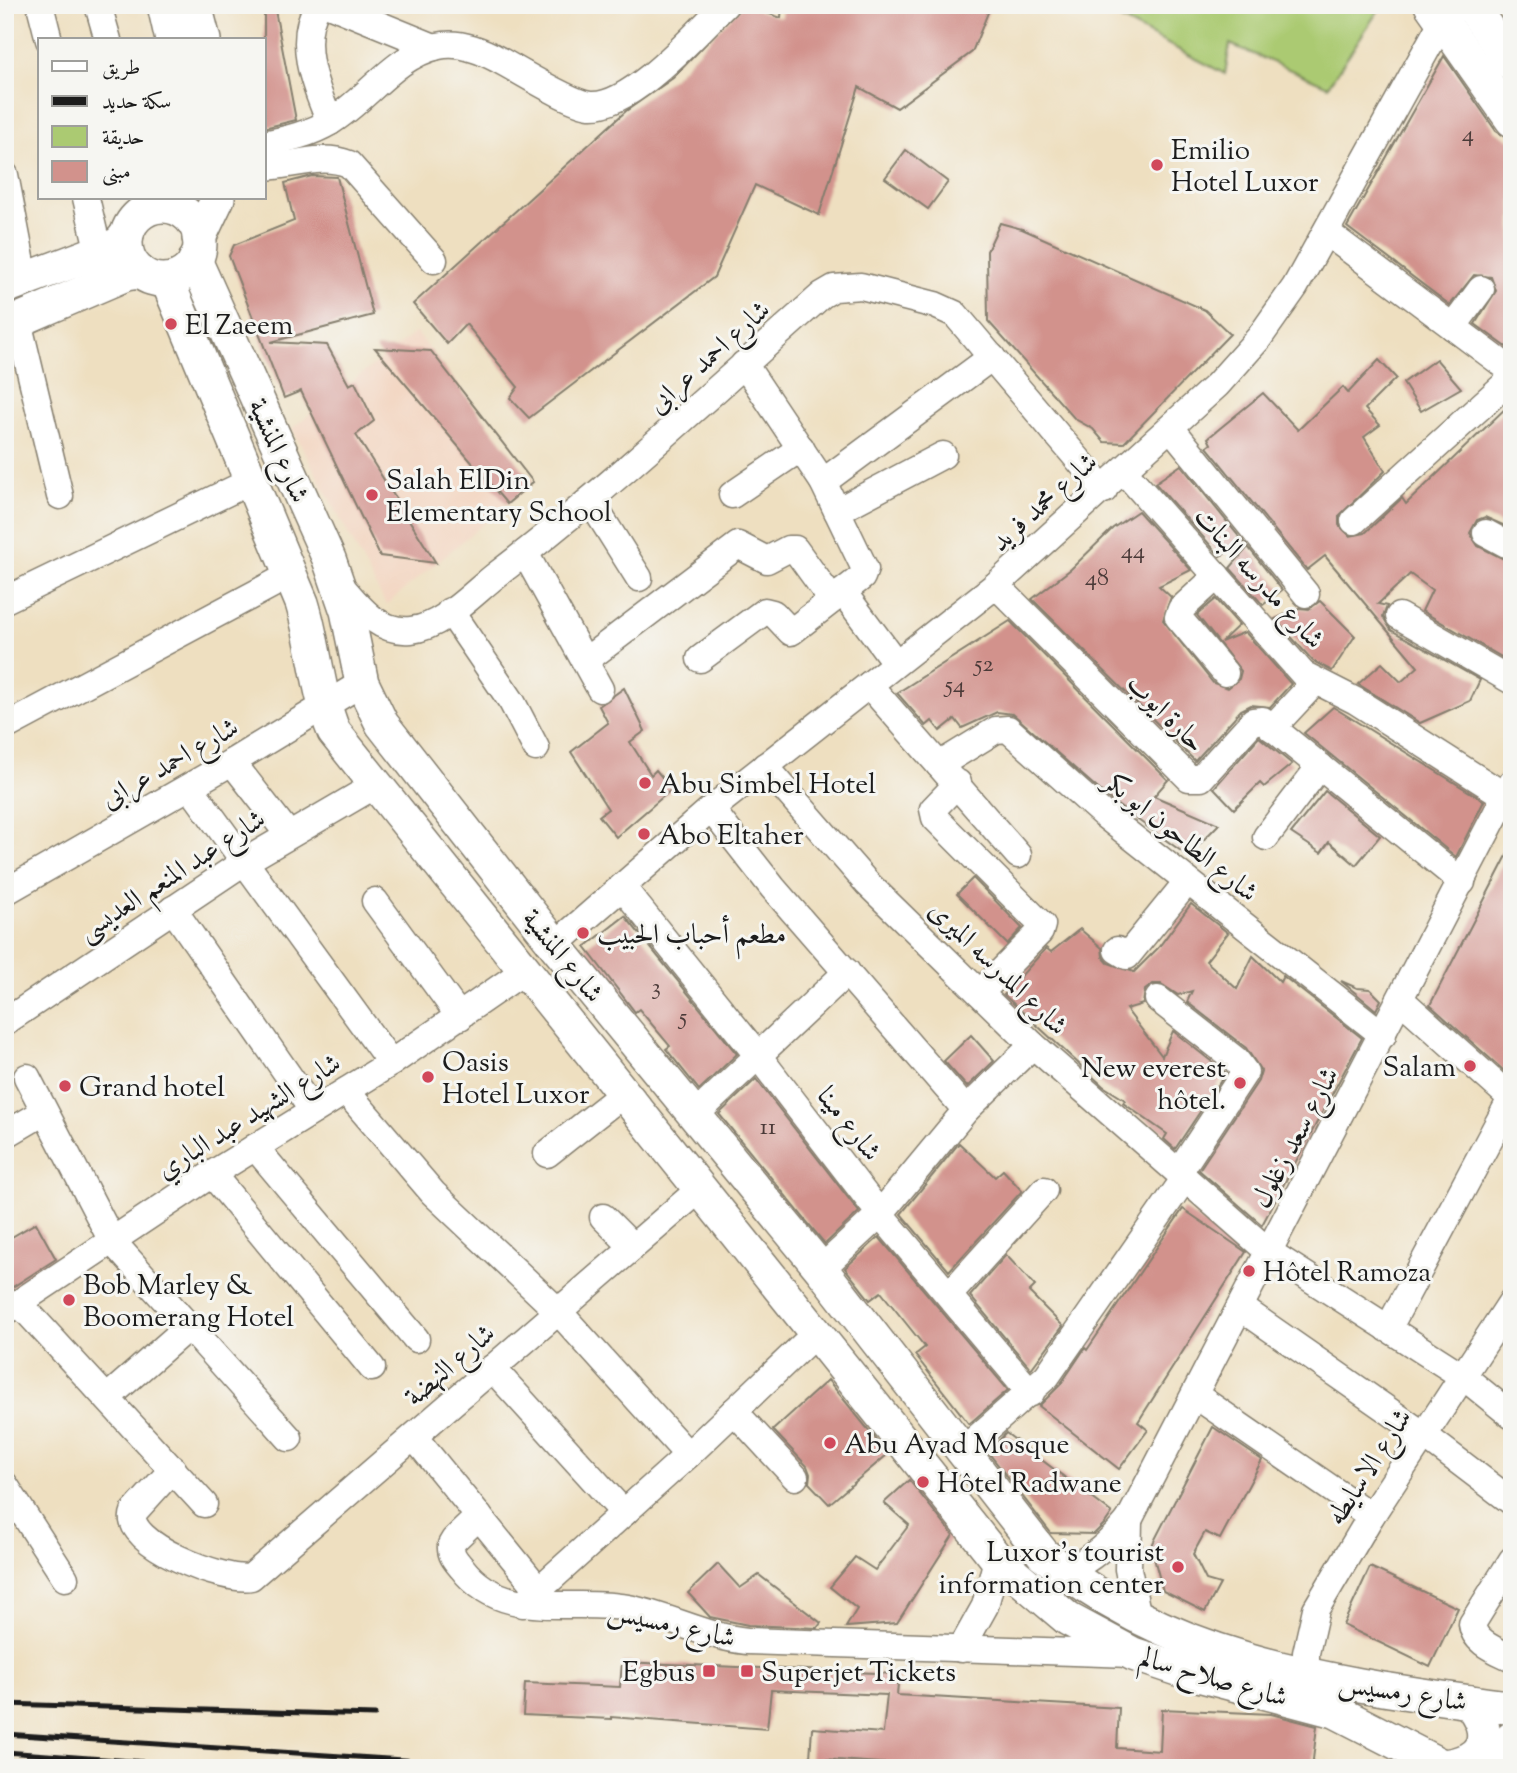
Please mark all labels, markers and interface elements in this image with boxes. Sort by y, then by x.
legend [38,38,266,200]
text: طريق [102,54,140,84]
text: سكة حديد [102,88,171,118]
house number: 4 [1462,118,1474,152]
text: حديقة [102,124,145,154]
place label: Emilio Hotel Luxor [1171,132,1319,204]
marker: Emilio Hotel Luxor [1149,157,1165,173]
text: مبنى [102,158,131,188]
street label: شارع احمد عرابى [640,292,781,425]
place label: El Zaeem [185,307,293,347]
marker: El Zaeem [163,316,179,332]
street label: شارع المنشية [236,392,318,510]
street label: شارع محمد فريد [982,444,1108,563]
place label: Salah ElDin Elementary School [386,462,612,534]
marker: Salah ElDin Elementary School [364,487,380,503]
street label: شارع مدرسه البنات [1182,499,1333,660]
house number: 44 [1121,535,1145,569]
house number: 48 [1085,562,1109,596]
house number: 52 [972,648,994,682]
street label: حارة ايوب [1116,665,1214,763]
house number: 54 [943,669,965,703]
street label: شارع احمد عرابى [94,709,247,821]
street label: شارع الطاحون ابو بكر [1091,762,1266,914]
place label: Abu Simbel Hotel [659,766,876,806]
marker: Abu Simbel Hotel [637,775,653,791]
street label: شارع عبد المنعم العديسى [71,801,277,956]
place label: Abo Eltaher [658,817,804,857]
marker: Abo Eltaher [636,826,652,842]
street label: شارع المدرسه الميرى [918,892,1076,1047]
street label: شارع المنشية [510,901,612,1013]
place label: مطعم أحباب الحبيب [597,914,786,960]
marker: مطعم أحباب الحبيب [575,925,591,941]
house number: 3 [651,971,661,1005]
house number: 5 [677,1001,687,1035]
place label: Oasis Hotel Luxor [442,1044,590,1116]
street label: شارع الشهيد عبد الباري [149,1045,350,1191]
place label: Salam [1383,1049,1456,1089]
place label: New everest hôtel. [1081,1050,1226,1122]
marker: Salam [1462,1058,1478,1074]
street label: شارع سعد زغلول [1243,1061,1352,1217]
place label: Grand hotel [79,1069,225,1109]
marker: Oasis Hotel Luxor [420,1069,436,1085]
marker: New everest hôtel. [1232,1075,1248,1091]
marker: Grand hotel [57,1078,73,1094]
street label: شارع مينا [805,1079,890,1171]
house number: 11 [760,1111,776,1145]
place label: Hôtel Ramoza [1263,1254,1431,1294]
marker: Hôtel Ramoza [1241,1263,1257,1279]
place label: Bob Marley & Boomerang Hotel [83,1267,294,1339]
marker: Bob Marley & Boomerang Hotel [61,1292,77,1308]
street label: شارع النهضة [397,1315,506,1418]
street label: شارع الاسايطه [1318,1401,1424,1535]
place label: Abu Ayad Mosque [844,1426,1070,1466]
marker: Abu Ayad Mosque [822,1435,838,1451]
place label: Hôtel Radwane [937,1465,1122,1505]
marker: Hôtel Radwane [915,1474,931,1490]
place label: Luxor's tourist information center [938,1534,1164,1606]
marker: Luxor's tourist information center [1170,1559,1186,1575]
street label: شارع رمسيس [603,1592,739,1661]
street label: شارع صلاح سالم [1133,1639,1292,1722]
place label: Egbus [622,1654,695,1694]
place label: Superjet Tickets [761,1654,956,1694]
marker: Egbus [701,1663,717,1679]
marker: Superjet Tickets [739,1663,755,1679]
street label: شارع رمسيس [1335,1664,1470,1725]

